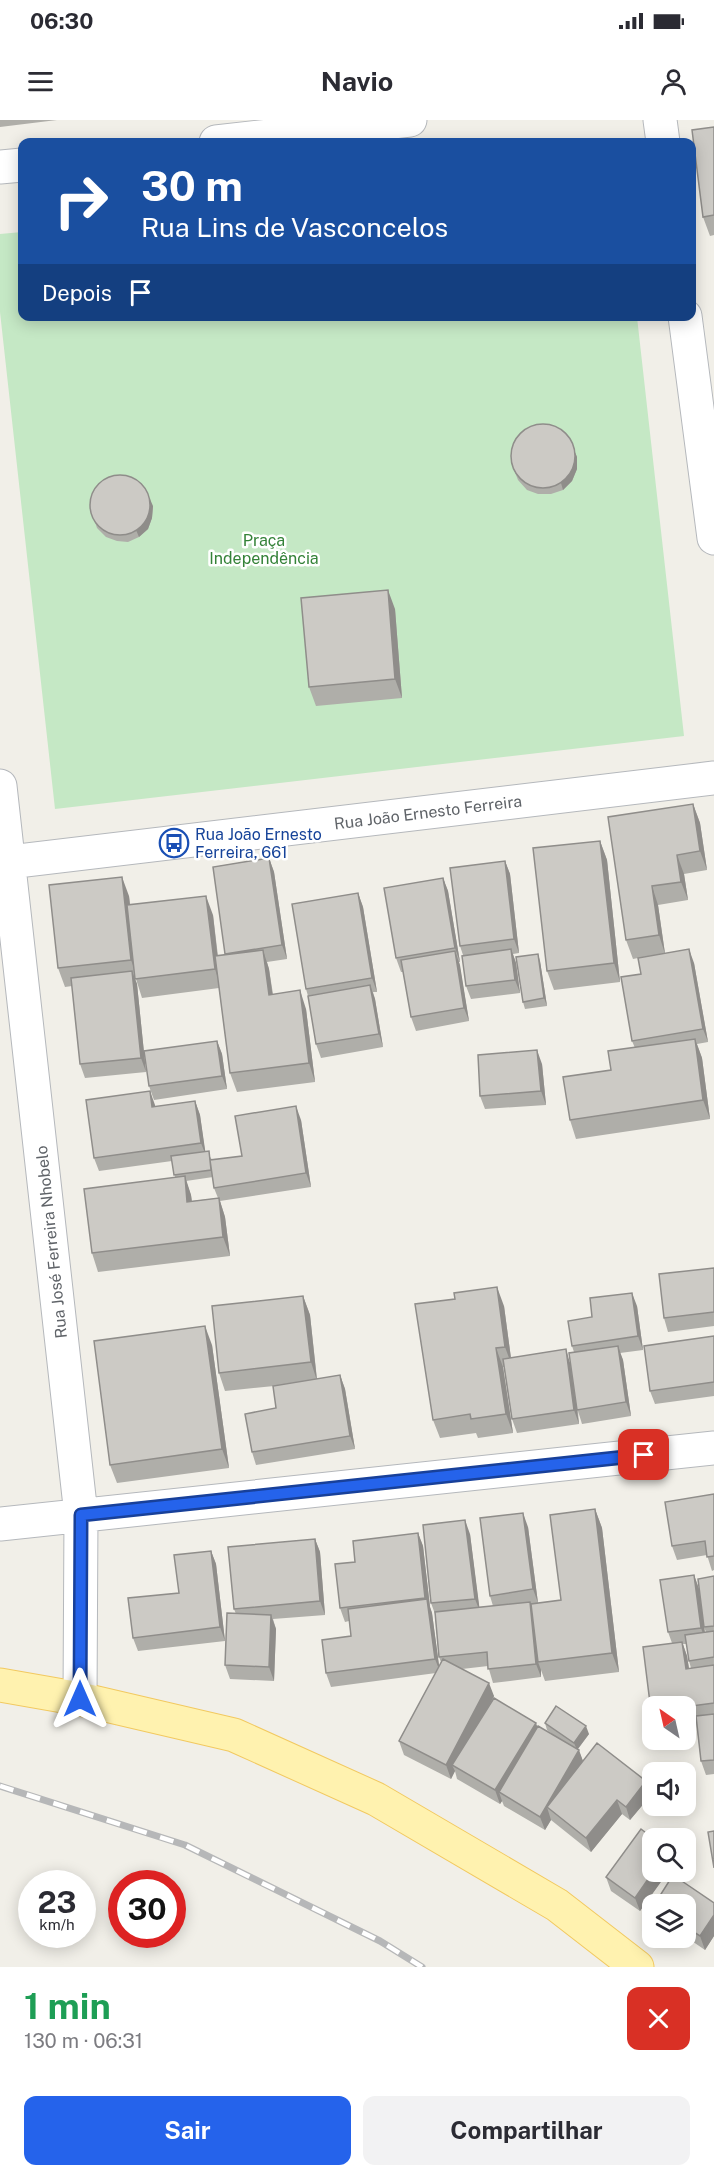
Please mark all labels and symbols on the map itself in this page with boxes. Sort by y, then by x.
park label: Praça Independência [209,531,319,568]
street label: Rua João Ernesto Ferreira [333,792,523,833]
place label: Rua João Ernesto Ferreira, 661 [195,825,322,862]
bus stop icon: Rua João Ernesto Ferreira, 661 [158,827,190,859]
street label: Rua José Ferreira Nhobelo [32,1145,71,1339]
pin [618,1429,669,1480]
position arrow [48,1667,112,1731]
north arrow [642,1696,696,1750]
speed limit sign: 30 [108,1870,186,1948]

